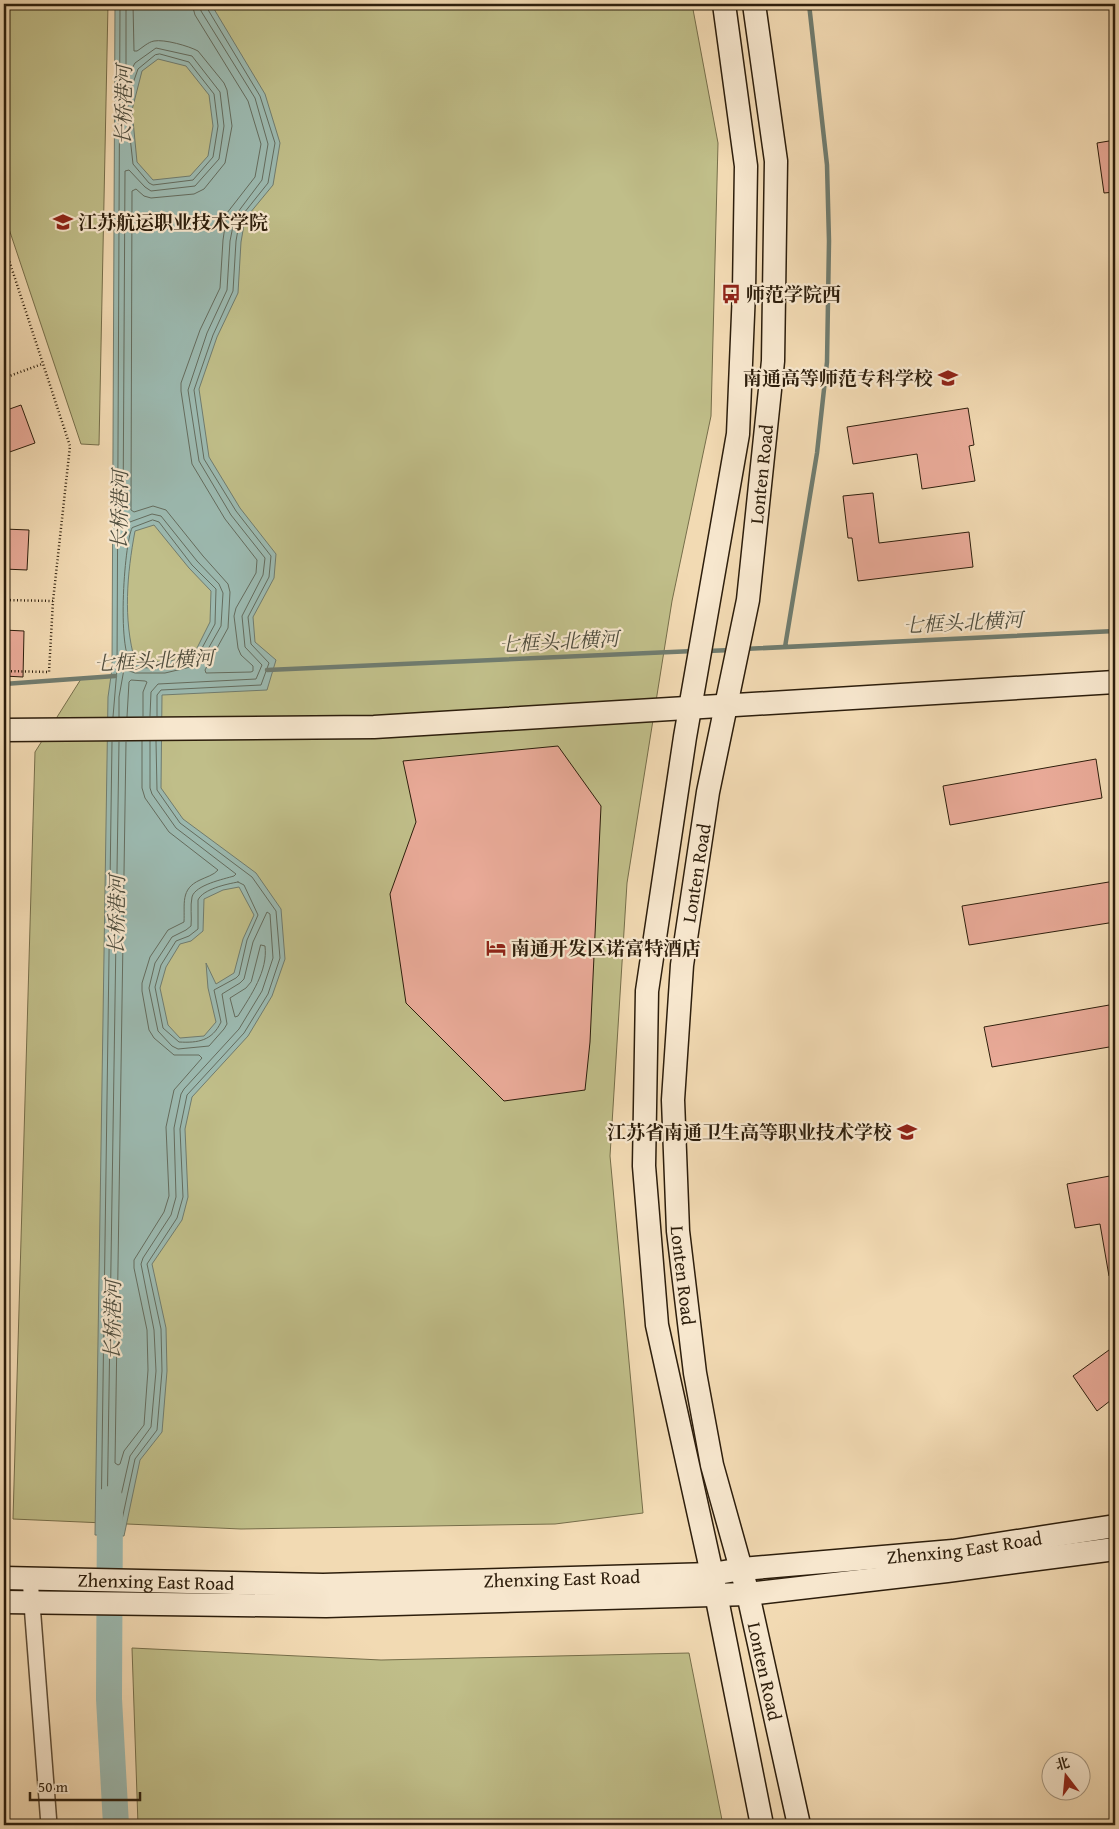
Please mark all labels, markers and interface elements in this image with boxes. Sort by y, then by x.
water label: 长桥港河 [108,62,138,145]
place label: 江苏航运职业技术学院 [78,208,268,236]
school or university icon: 江苏航运职业技术学院 [52,211,74,233]
place label: 师范学院西 [746,280,841,308]
bus stop icon: 师范学院西 [720,283,742,305]
place label: 南通高等师范专科学校 [743,364,933,392]
school or university icon: 南通高等师范专科学校 [937,367,959,389]
street label: Lonten Road [742,422,780,525]
water label: 长桥港河 [104,467,134,550]
water label: 七框头北横河 [902,604,1027,640]
water label: 七框头北横河 [498,623,623,659]
water label: 七框头北横河 [93,642,218,678]
street label: Lonten Road [674,821,718,925]
water label: 长桥港河 [101,872,131,955]
place label: 南通开发区诺富特酒店 [511,934,701,962]
hotel icon: 南通开发区诺富特酒店 [485,937,507,959]
place label: 江苏省南通卫生高等职业技术学校 [607,1118,892,1146]
school or university icon: 江苏省南通卫生高等职业技术学校 [896,1121,918,1143]
street label: Lonten Road [664,1225,703,1327]
water label: 长桥港河 [97,1277,127,1360]
street label: Zhenxing East Road [885,1523,1045,1571]
street label: Zhenxing East Road [483,1562,641,1594]
street label: Zhenxing East Road [77,1566,235,1597]
street label: Lonten Road [741,1620,790,1724]
north arrow [1042,1752,1092,1802]
text: 北 [1053,1752,1072,1775]
scale bar [30,1769,140,1801]
text: 50 m [38,1776,69,1797]

